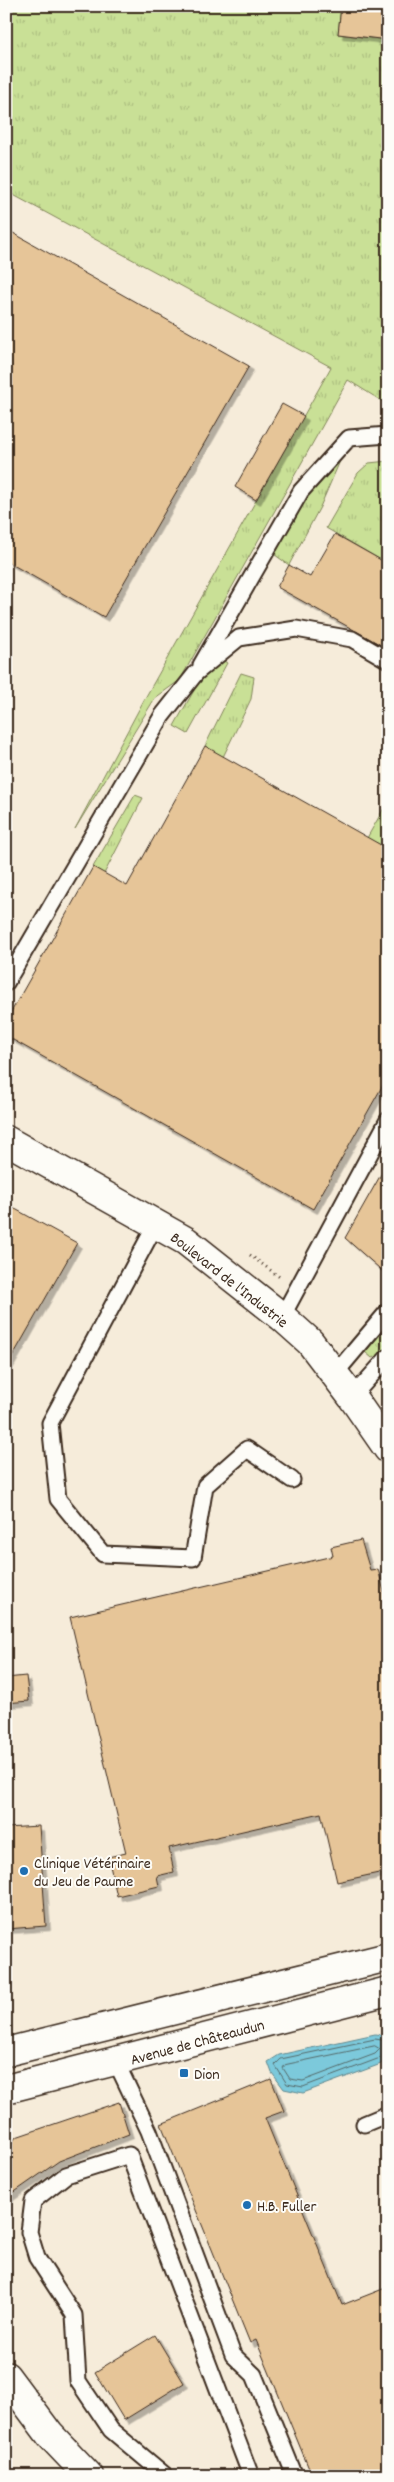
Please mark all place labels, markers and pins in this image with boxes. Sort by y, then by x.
place label: Clinique Vétérinaire du Jeu de Paume [34,1853,151,1894]
marker: Clinique Vétérinaire du Jeu de Paume [18,1865,30,1877]
place label: Dion [194,2064,220,2087]
marker: Dion [178,2067,190,2079]
place label: H.B. Fuller [257,2196,316,2219]
marker: H.B. Fuller [241,2199,253,2211]

